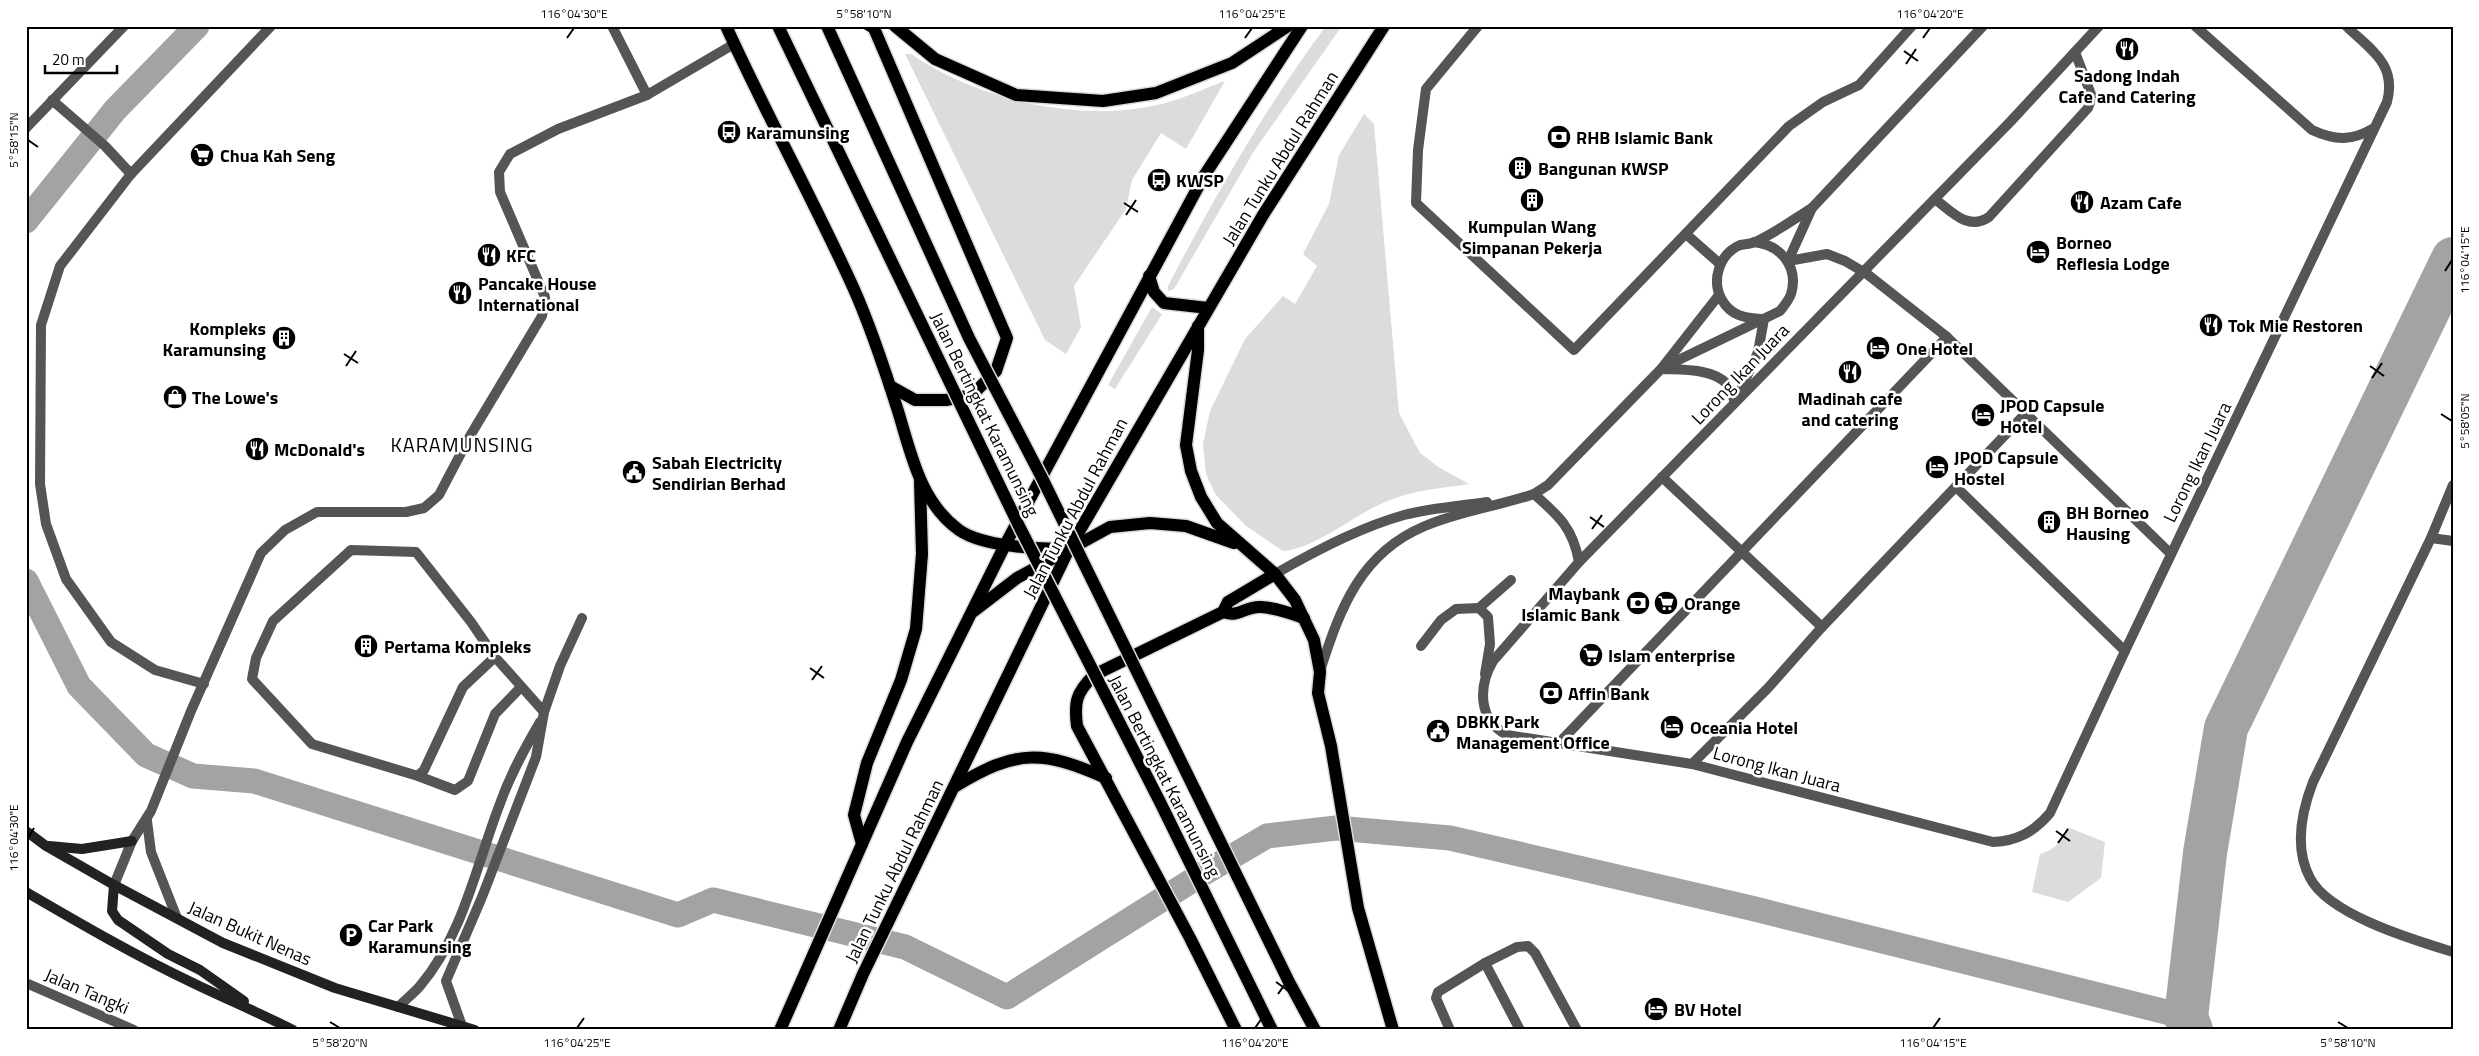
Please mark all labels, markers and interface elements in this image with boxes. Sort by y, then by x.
text: 116°04'30"E [540,4,608,23]
text: 5°58'10"N [836,4,892,23]
text: 116°04'25"E [1218,4,1286,23]
text: 116°04'20"E [1896,4,1964,23]
restaurant icon: Sadong Indah Cafe and Catering [2114,36,2140,62]
scale bar [45,42,118,74]
text: 20 m [52,48,85,71]
place label: Sadong Indah Cafe and Catering [2058,62,2196,110]
street label: Jalan Tunku Abdul Rahman [1215,66,1345,250]
text: 5°58'15"N [4,112,23,168]
bus stop icon: Karamunsing [716,119,742,145]
place label: Karamunsing [746,119,850,146]
bank icon: RHB Islamic Bank [1546,124,1572,150]
place label: RHB Islamic Bank [1576,124,1714,151]
supermarket icon: Chua Kah Seng [189,142,215,168]
place label: Chua Kah Seng [220,142,335,169]
building icon: Bangunan KWSP [1507,155,1533,181]
place label: Bangunan KWSP [1538,155,1669,182]
bus stop icon: KWSP [1146,167,1172,193]
place label: KWSP [1176,167,1224,194]
building icon: Kumpulan Wang Simpanan Pekerja [1519,187,1545,213]
restaurant icon: Azam Cafe [2069,189,2095,215]
place label: Azam Cafe [2100,189,2182,216]
place label: Kumpulan Wang Simpanan Pekerja [1462,213,1602,261]
text: 116°04'15"E [2455,226,2474,294]
place label: Borneo Reflesia Lodge [2056,229,2170,277]
hotel icon: Borneo Reflesia Lodge [2025,239,2051,265]
restaurant icon: KFC [476,242,502,268]
place label: KFC [506,242,536,269]
place label: Pancake House International [478,270,596,318]
restaurant icon: Pancake House International [447,280,473,306]
street label: Jalan Bertingkat Karamunsing [924,307,1046,521]
restaurant icon: Tok Mie Restoren [2198,312,2224,338]
place label: Tok Mie Restoren [2228,312,2363,339]
place label: Kompleks Karamunsing [163,315,266,363]
street label: Lorong Ikan Juara [1685,317,1795,431]
building icon: Kompleks Karamunsing [271,325,297,351]
hotel icon: One Hotel [1865,335,1891,361]
place label: One Hotel [1896,335,1973,362]
restaurant icon: Madinah cafe and catering [1837,359,1863,385]
shop icon: The Lowe's [162,384,188,410]
place label: The Lowe's [192,384,278,411]
place label: Madinah cafe and catering [1798,385,1903,433]
place label: JPOD Capsule Hotel [2000,392,2104,440]
text: 5°58'05"N [2455,393,2474,449]
street label: Lorong Ikan Juara [2156,397,2238,527]
hotel icon: JPOD Capsule Hotel [1970,402,1996,428]
street label: Jalan Tunku Abdul Rahman [1016,413,1134,603]
district label: KARAMUNSING [390,429,534,460]
restaurant icon: McDonald's [244,436,270,462]
place label: McDonald's [274,436,365,463]
place label: JPOD Capsule Hostel [1954,444,2058,492]
place label: Sabah Electricity Sendirian Berhad [652,449,786,497]
hotel icon: JPOD Capsule Hostel [1924,454,1950,480]
public building icon: Sabah Electricity Sendirian Berhad [621,459,647,485]
place label: BH Borneo Hausing [2066,499,2149,547]
building icon: BH Borneo Hausing [2036,509,2062,535]
place label: Maybank Islamic Bank [1521,580,1621,628]
bank icon: Maybank Islamic Bank [1625,590,1651,616]
supermarket icon: Orange [1653,590,1679,616]
place label: Orange [1684,590,1740,617]
building icon: Pertama Kompleks [353,633,379,659]
place label: Pertama Kompleks [384,633,531,660]
supermarket icon: Islam enterprise [1578,642,1604,668]
place label: Islam enterprise [1608,642,1735,669]
street label: Jalan Bertingkat Karamunsing [1102,670,1228,882]
bank icon: Affin Bank [1538,680,1564,706]
place label: Affin Bank [1568,680,1650,707]
place label: DBKK Park Management Office [1456,708,1610,756]
hotel icon: Oceania Hotel [1659,714,1685,740]
place label: Oceania Hotel [1690,714,1798,741]
public building icon: DBKK Park Management Office [1425,718,1451,744]
street label: Lorong Ikan Juara [1710,739,1844,799]
street label: Jalan Tunku Abdul Rahman [838,775,950,967]
text: 116°04'30"E [4,804,23,872]
street label: Jalan Bukit Nenas [184,894,316,972]
place label: Car Park Karamunsing [368,912,472,960]
parking icon: Car Park Karamunsing [338,922,364,948]
street label: Jalan Tangki [41,961,133,1021]
hotel icon: BV Hotel [1643,996,1669,1022]
place label: BV Hotel [1674,996,1742,1023]
text: 5°58'20"N [312,1033,368,1052]
text: 116°04'25"E [543,1033,611,1052]
text: 116°04'20"E [1221,1033,1289,1052]
text: 116°04'15"E [1899,1033,1967,1052]
text: 5°58'10"N [2320,1033,2376,1052]

